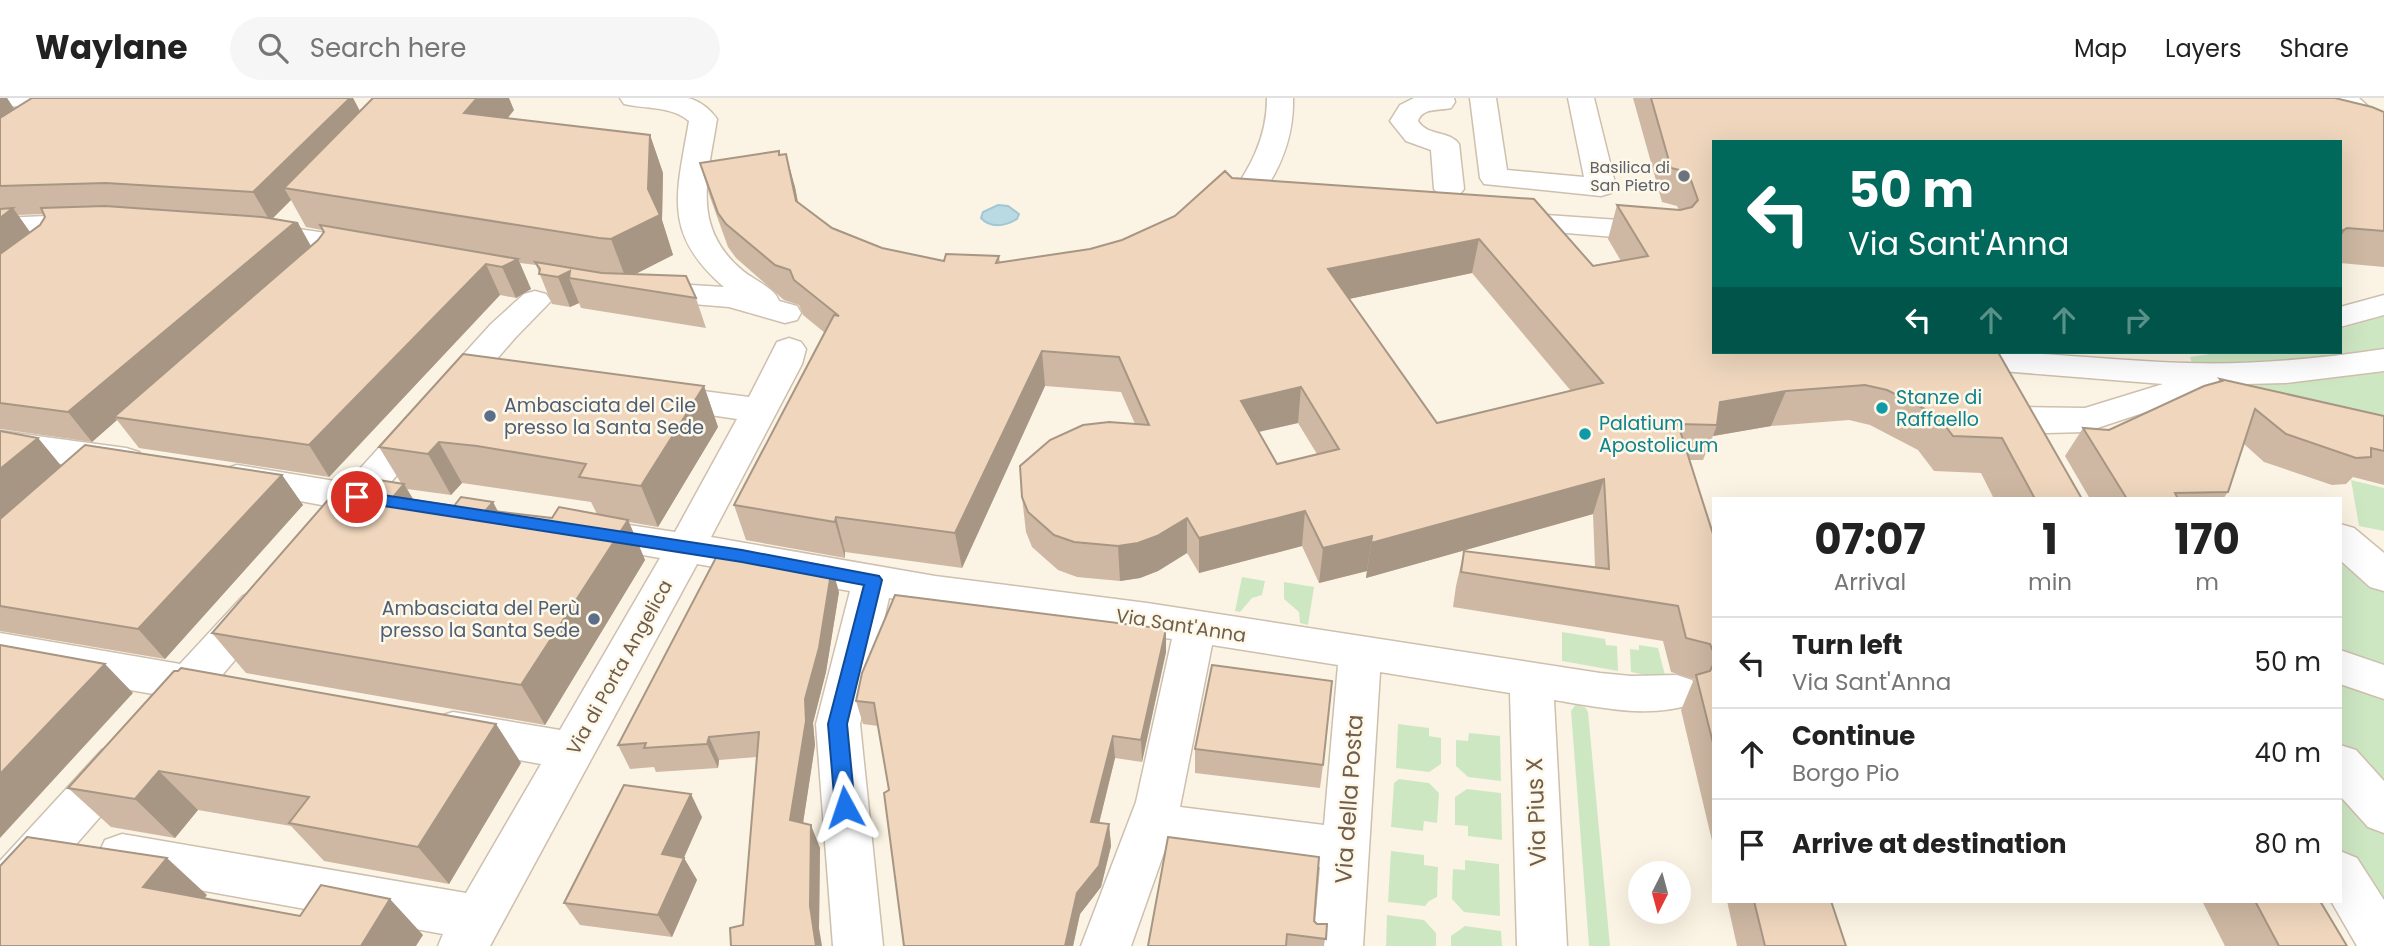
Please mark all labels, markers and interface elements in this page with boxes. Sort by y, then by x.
search box [230,17,720,80]
text: Waylane [35,24,188,71]
icon: search [254,29,292,67]
text: Search here [310,30,466,66]
text: Map [2074,32,2127,65]
text: Layers [2165,32,2241,65]
text: Share [2279,32,2349,65]
place label: Basilica di San Pietro [1590,156,1670,197]
text: 50 m [1848,156,1974,224]
marker: Basilica di San Pietro [1676,168,1692,184]
icon: left [1733,168,1824,259]
text: Via Sant'Anna [1848,221,2069,266]
icon: left [1899,301,1937,339]
icon: ahead [1972,301,2010,339]
icon: ahead [2045,301,2083,339]
icon: right [2118,301,2156,339]
place label: Stanze di Raffaello [1896,384,1982,433]
place label: Ambasciata del Cile presso la Santa Sede [504,392,704,441]
marker: Stanze di Raffaello [1874,400,1890,416]
marker: Ambasciata del Cile presso la Santa Sede [482,408,498,424]
place label: Palatium Apostolicum [1599,410,1718,459]
marker: Palatium Apostolicum [1577,426,1593,442]
pin [327,467,387,527]
icon: arrive [338,478,376,516]
text: 07:07 [1814,510,1926,569]
text: 1 [2042,510,2058,569]
text: 170 [2174,510,2240,569]
text: Arrival [1834,566,1906,598]
text: min [2028,566,2072,598]
text: m [2195,566,2219,598]
street label: Via di Porta Angelica [560,575,679,760]
place label: Ambasciata del Perù presso la Santa Sede [380,595,580,644]
street label: Via Sant'Anna [1114,602,1248,649]
marker: Ambasciata del Perù presso la Santa Sede [586,611,602,627]
text: Turn left [1792,627,1903,663]
icon: left [1733,644,1771,682]
text: 50 m [2255,644,2321,680]
text: Via Sant'Anna [1792,666,1951,698]
street label: Via della Posta [1327,713,1371,885]
text: Continue [1792,718,1915,754]
icon: ahead [1733,735,1771,773]
text: 40 m [2255,735,2321,771]
street label: Via Pius X [1518,757,1554,867]
text: Borgo Pio [1792,757,1900,789]
position arrow [808,770,882,844]
icon: arrive [1733,826,1771,864]
text: Arrive at destination [1792,826,2067,862]
text: 80 m [2255,826,2321,862]
north arrow [1628,861,1690,924]
map controls [1628,861,1691,924]

